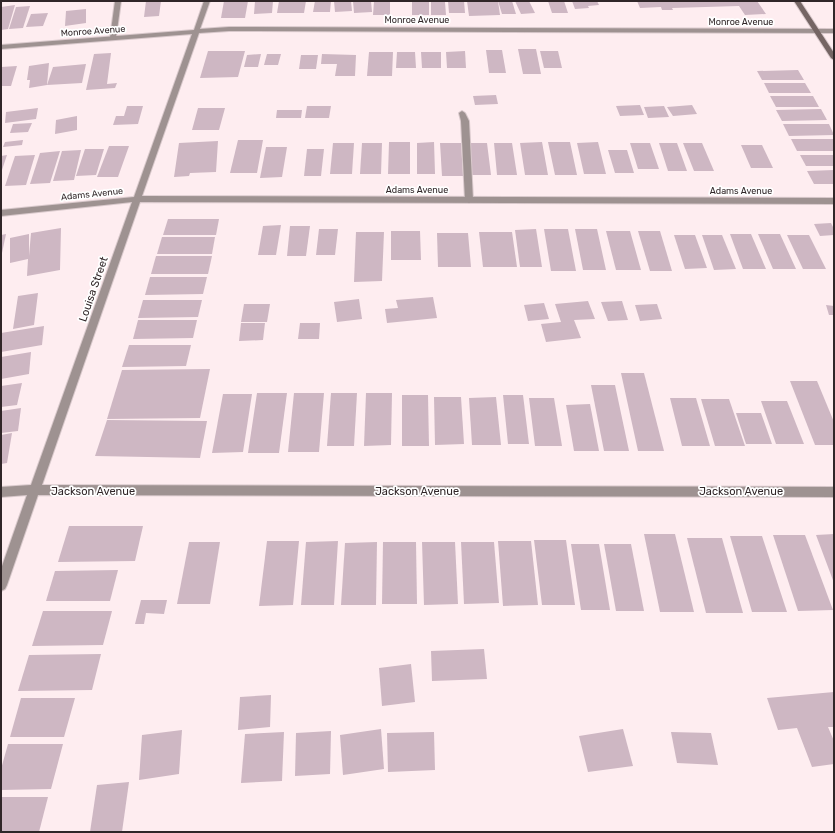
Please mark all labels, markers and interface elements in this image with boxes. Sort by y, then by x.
street label: Monroe Avenue [385,15,449,25]
street label: Monroe Avenue [709,17,773,27]
street label: Monroe Avenue [60,24,126,38]
street label: Adams Avenue [386,185,448,195]
street label: Adams Avenue [60,186,124,202]
street label: Adams Avenue [710,186,772,196]
street label: Louisa Street [76,254,111,323]
street label: Jackson Avenue [51,485,135,498]
street label: Jackson Avenue [375,485,459,498]
street label: Jackson Avenue [699,485,783,498]

